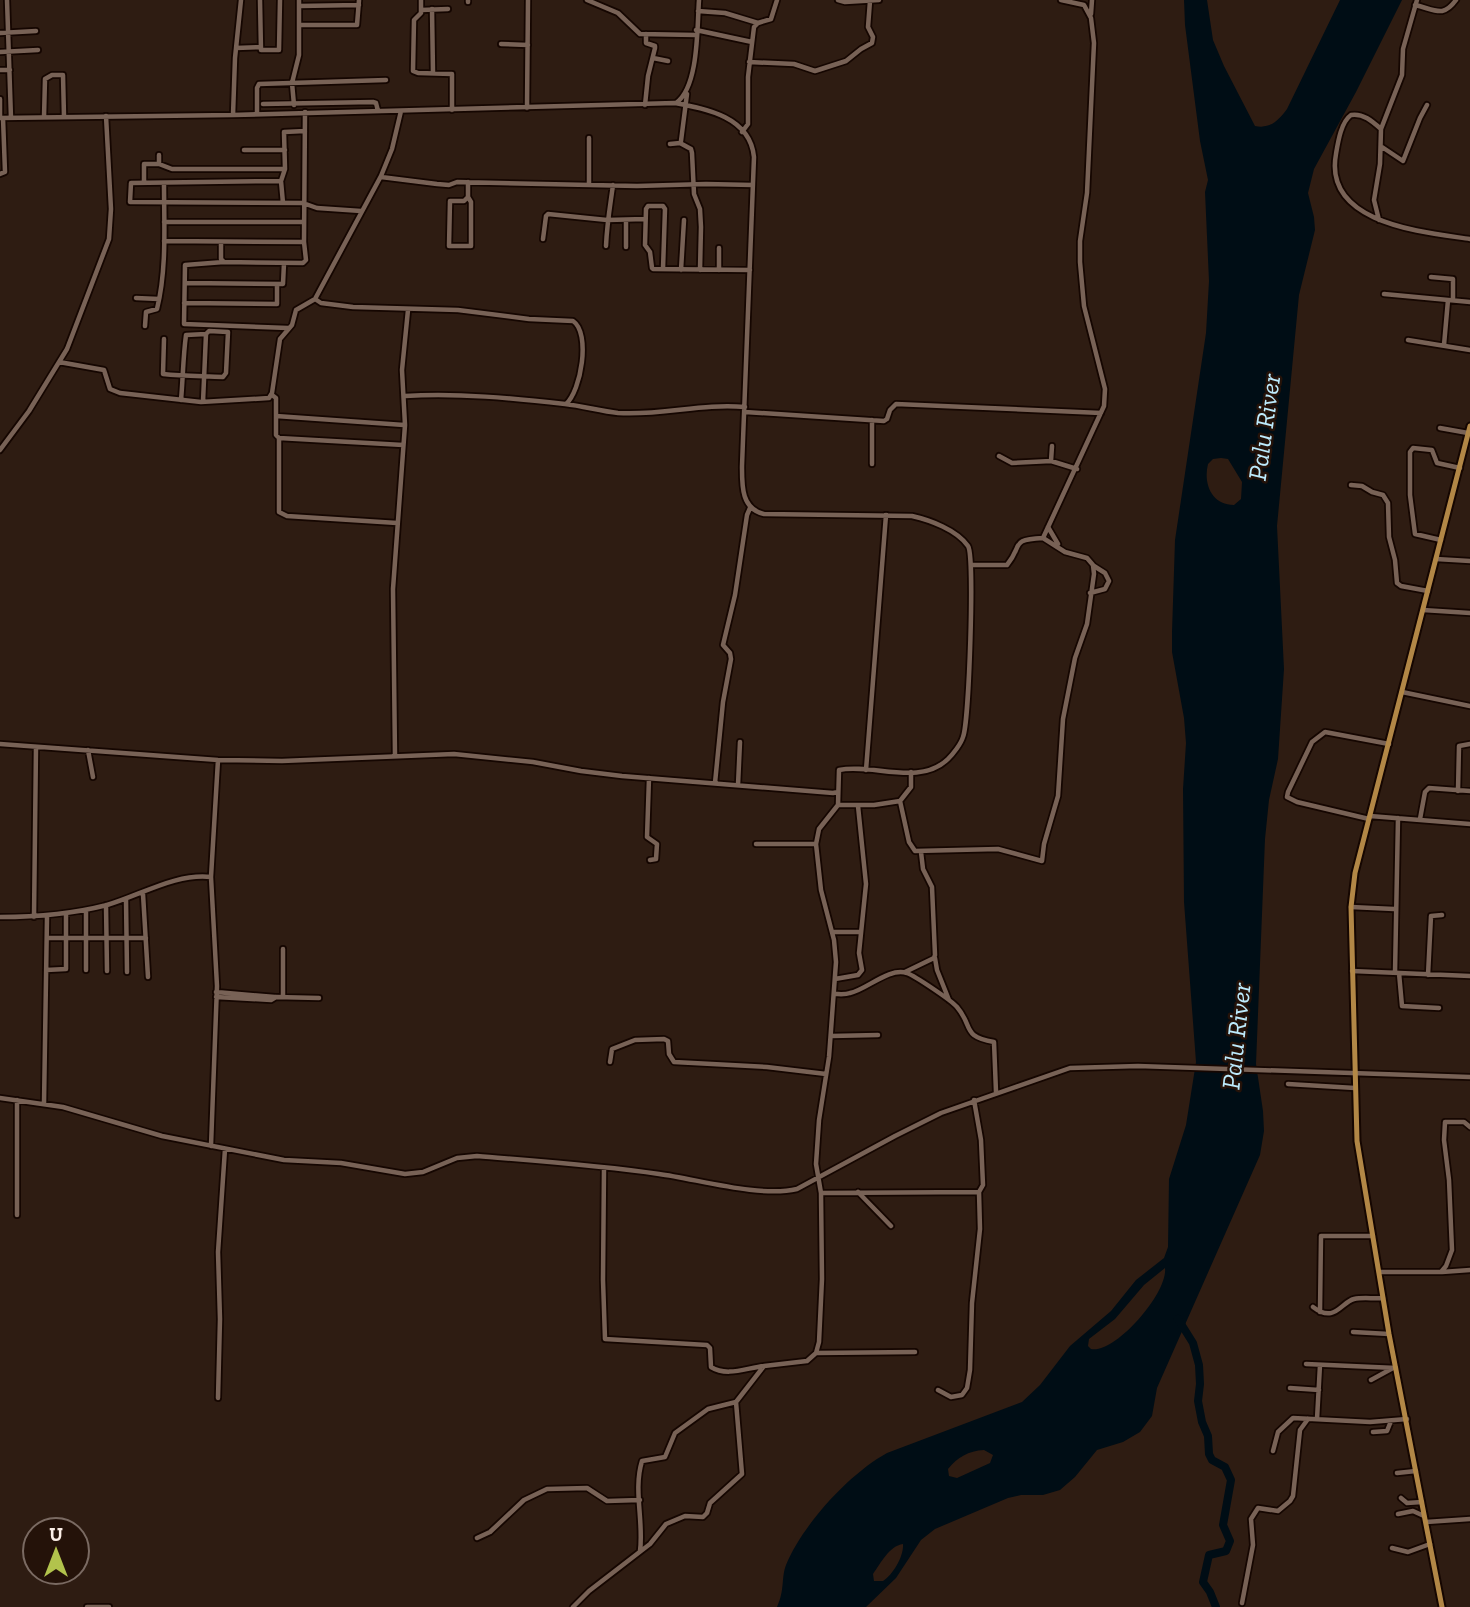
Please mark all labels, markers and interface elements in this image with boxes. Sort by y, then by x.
water label: Palu River [1241,372,1287,482]
water label: Palu River [1214,981,1258,1091]
north arrow [21,1516,91,1586]
text: U [49,1523,63,1546]

